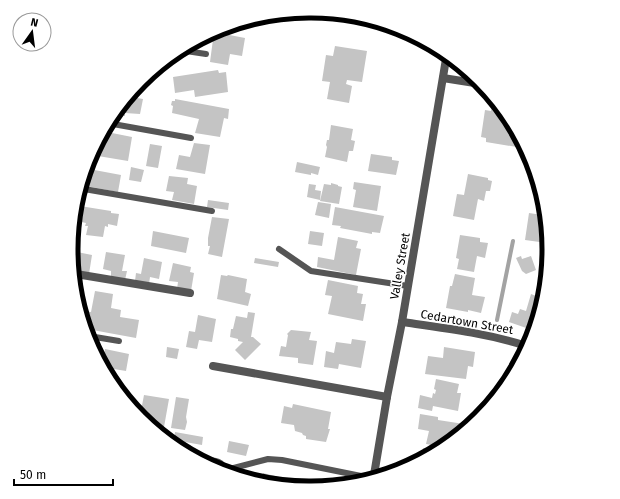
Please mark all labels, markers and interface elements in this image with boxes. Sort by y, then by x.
north arrow [12,12,52,52]
text: N [29,16,39,30]
street label: Valley Street [387,231,413,301]
street label: Cedartown Street [420,307,515,337]
scale bar [14,461,113,487]
text: 50 m [20,468,46,482]

